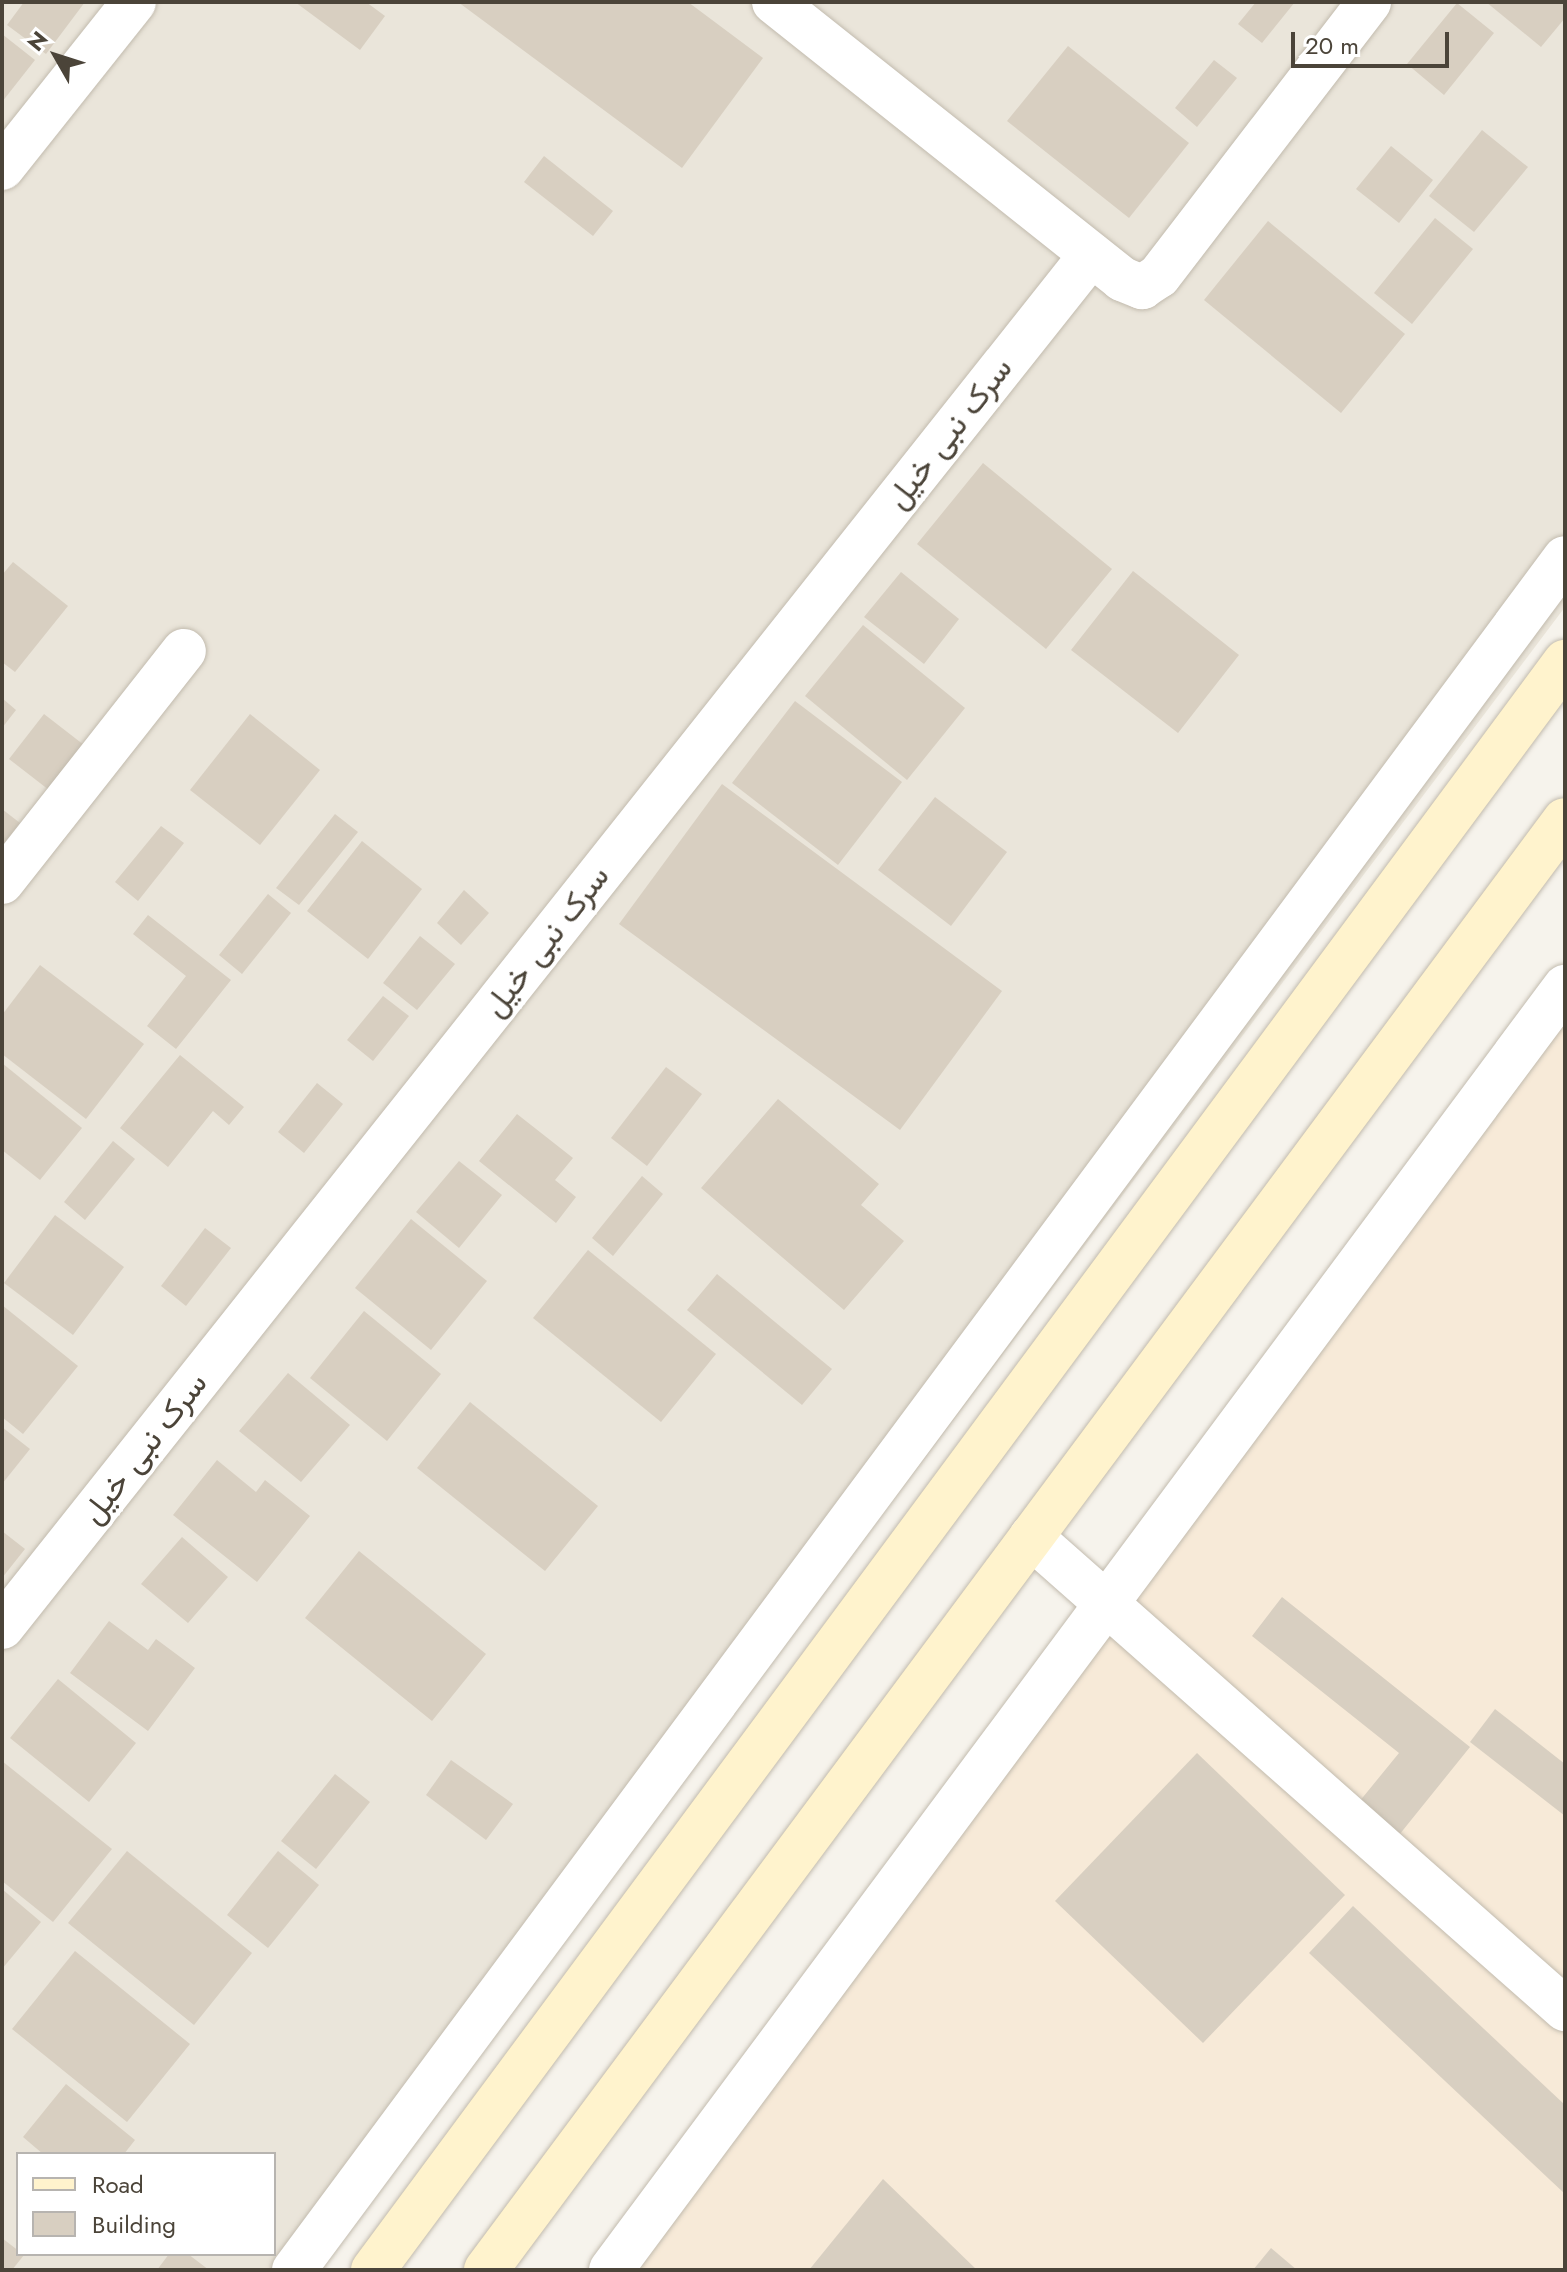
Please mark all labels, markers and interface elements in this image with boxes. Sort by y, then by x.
north arrow [16,16,96,96]
scale bar [1295,16,1453,66]
text: N [19,24,55,58]
text: 20 m [1305,28,1359,63]
street label: سرک نبی خیل [878,350,1020,516]
street label: سرک نبی خیل [475,858,617,1024]
street label: سرک نبی خیل [73,1365,215,1531]
legend [16,2152,276,2256]
text: Road [92,2167,144,2202]
text: Building [92,2207,176,2242]

